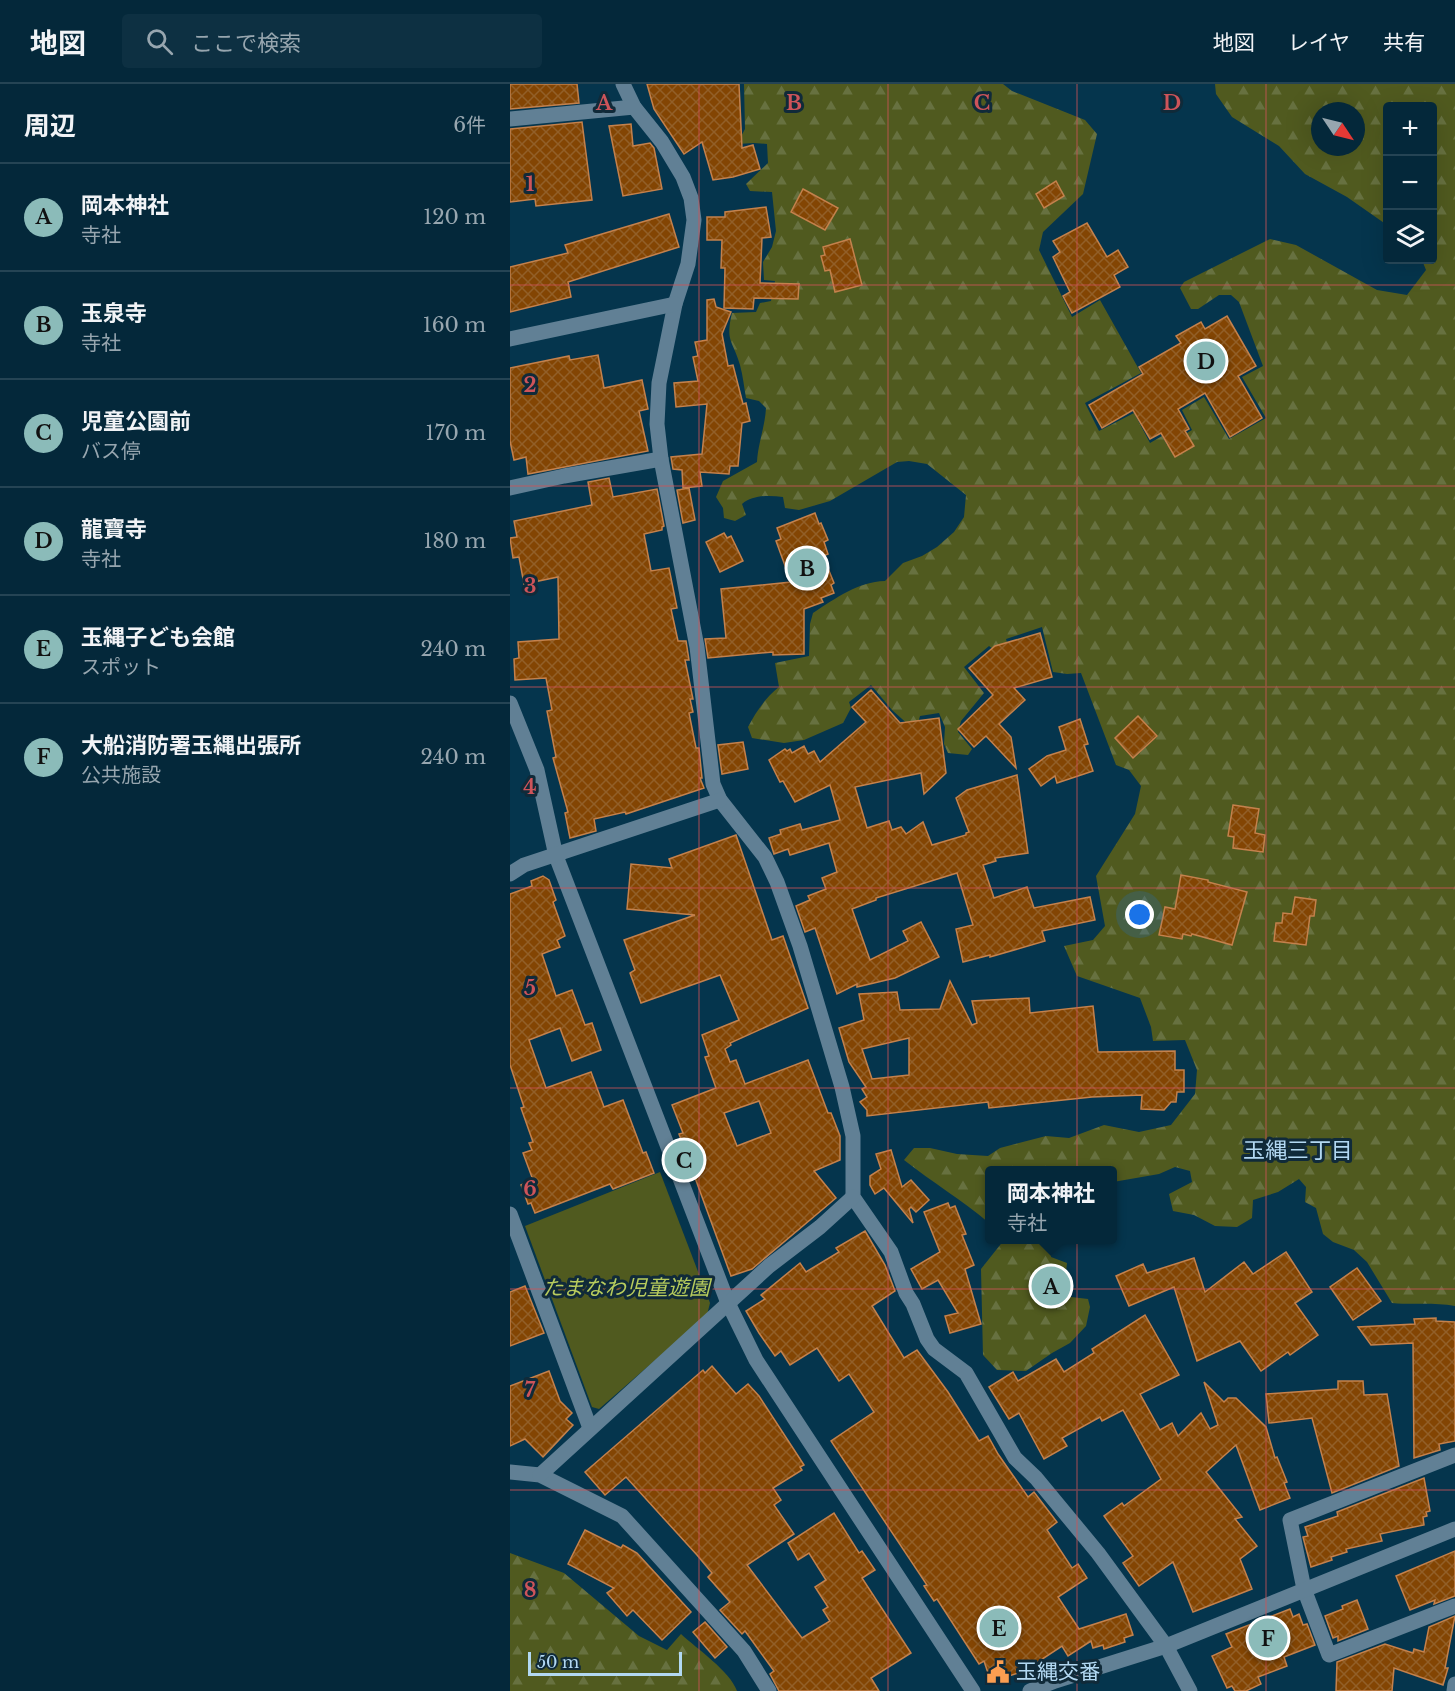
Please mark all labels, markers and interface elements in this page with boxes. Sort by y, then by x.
search box [122,14,542,68]
icon: search [143,25,176,58]
text: 地図 [30,26,86,61]
text: ここで検索 [191,30,301,57]
text: 地図 [1213,30,1255,56]
text: レイヤ [1288,30,1350,56]
text: 共有 [1383,30,1425,56]
text: A [595,91,613,115]
text: B [786,91,802,115]
text: C [974,91,990,115]
text: D [1163,91,1181,115]
north arrow [1311,102,1365,156]
map controls [1383,102,1437,264]
button: + [1383,102,1437,156]
text: 周辺 [24,110,76,142]
text: 6件 [453,113,486,137]
button: − [1383,156,1437,210]
text: 1 [526,172,535,196]
text: 岡本神社 [81,192,169,219]
text: A [35,205,52,229]
text: 120 m [423,205,486,229]
button: layers [1383,210,1437,264]
text: 寺社 [81,223,121,247]
text: 玉泉寺 [81,300,147,327]
text: B [36,313,51,337]
text: 160 m [423,313,486,337]
text: 寺社 [81,331,121,355]
pin: D [1186,338,1226,384]
text: 2 [523,373,537,397]
text: 児童公園前 [81,408,191,435]
text: C [35,421,52,445]
text: 170 m [426,421,486,445]
text: バス停 [81,439,141,463]
text: 龍寶寺 [81,516,147,543]
text: D [34,529,53,553]
text: 180 m [423,529,486,553]
pin: B [788,546,826,590]
text: 寺社 [81,547,121,571]
text: 3 [524,574,536,598]
text: 玉縄子ども会館 [81,624,235,651]
text: E [36,637,51,661]
text: 240 m [421,637,486,661]
text: スポット [81,655,161,679]
text: 大船消防署玉縄出張所 [81,732,301,759]
text: F [37,745,50,769]
text: 240 m [421,745,486,769]
text: 公共施設 [81,763,161,787]
text: 4 [523,775,537,799]
your location [1125,900,1154,929]
text: 5 [524,976,536,1000]
district label: 玉縄三丁目 [1243,1137,1353,1164]
pin: C [664,1138,704,1182]
popup [985,1166,1117,1244]
text: 6 [523,1177,537,1201]
text: 岡本神社 [1007,1180,1095,1207]
text: 寺社 [1007,1211,1047,1235]
pin: A [1032,1264,1070,1308]
park label: たまなわ児童遊園 [542,1275,713,1301]
text: 7 [525,1378,536,1402]
text: 8 [524,1578,536,1602]
pin: E [980,1606,1018,1650]
pin: F [1248,1616,1287,1660]
scale bar [528,1649,682,1676]
text: 50 m [537,1652,579,1672]
public building icon: 玉縄交番 [985,1659,1011,1685]
place label: 玉縄交番 [1016,1659,1100,1685]

